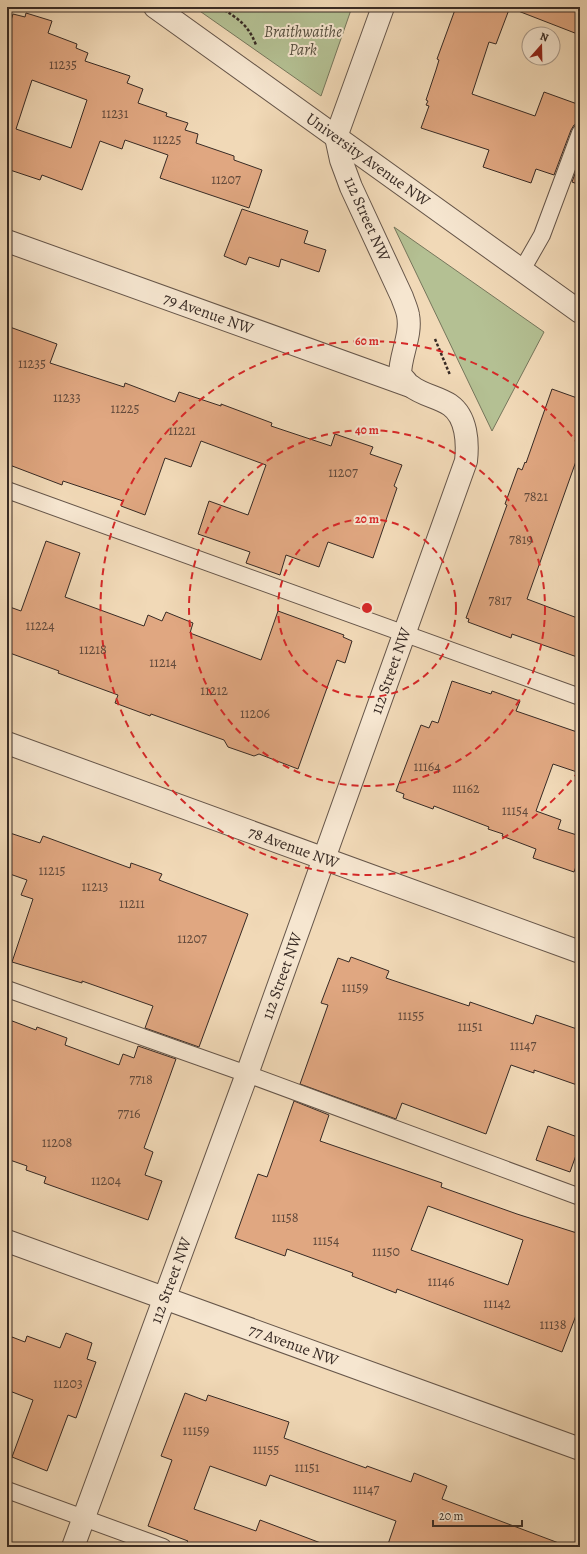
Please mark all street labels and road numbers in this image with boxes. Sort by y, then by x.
street label: University Avenue NW [301,108,434,212]
street label: 112 Street NW [339,173,396,265]
street label: 79 Avenue NW [160,287,257,340]
street label: 112 Street NW [365,624,417,717]
street label: 78 Avenue NW [245,821,342,874]
street label: 112 Street NW [256,930,308,1022]
street label: 112 Street NW [145,1234,197,1327]
street label: 77 Avenue NW [246,1319,342,1371]

